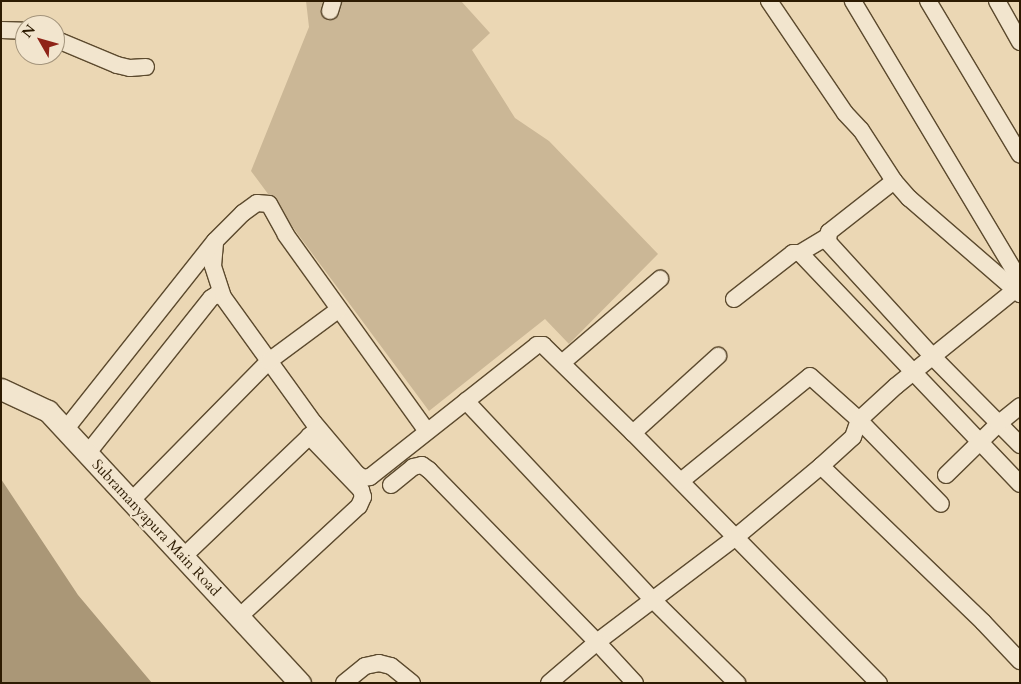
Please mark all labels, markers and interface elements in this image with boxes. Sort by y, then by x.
north arrow [15,15,65,65]
text: N [17,20,40,42]
street label: Subramanyapura Main Road [88,456,224,600]

